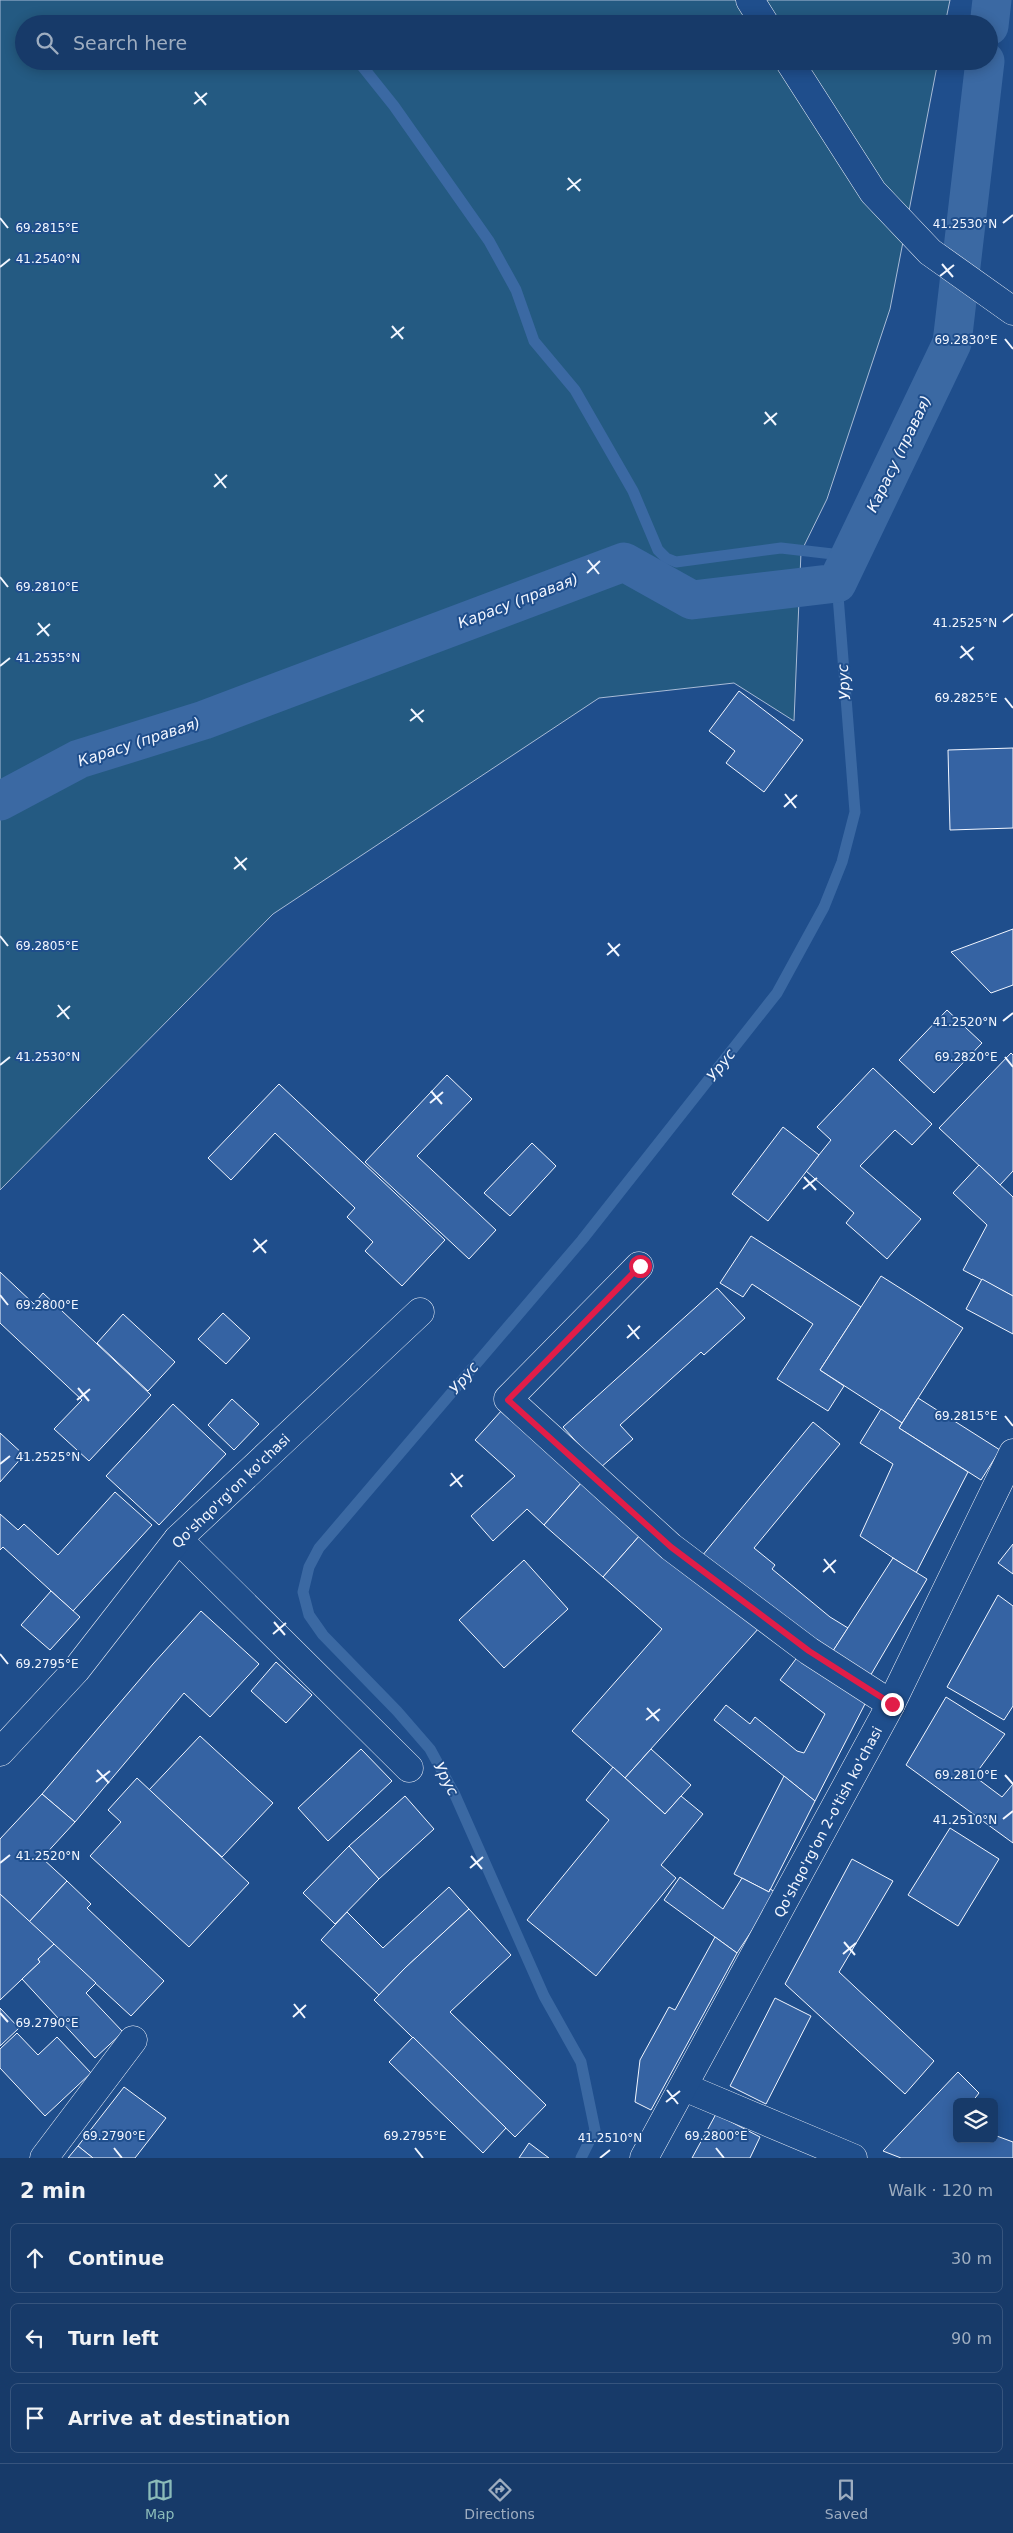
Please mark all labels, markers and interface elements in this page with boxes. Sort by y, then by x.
search box [15,15,998,70]
icon: search [33,29,61,57]
text: Search here [73,32,187,54]
text: 41.2530°N [933,217,997,231]
text: 69.2815°E [15,221,79,235]
text: 41.2540°N [16,252,80,266]
text: 69.2830°E [934,333,998,347]
water label: Карасу (правая) [863,393,935,515]
water label: Карасу (правая) [455,570,581,632]
text: 69.2810°E [15,580,79,594]
text: 41.2525°N [933,616,997,630]
text: 41.2535°N [16,651,80,665]
water label: Урус [834,663,854,700]
text: 69.2825°E [934,691,998,705]
water label: Карасу (правая) [75,714,203,770]
text: 69.2805°E [15,939,79,953]
text: 41.2520°N [933,1015,997,1029]
water label: Урус [703,1045,740,1085]
text: 41.2530°N [16,1050,80,1064]
text: 69.2820°E [934,1050,998,1064]
route start [629,1255,652,1278]
text: 69.2800°E [15,1298,79,1312]
water label: Урус [446,1358,483,1397]
text: 69.2815°E [934,1409,998,1423]
street label: Qo'shqo'rg'on ko'chasi [169,1431,293,1551]
text: 41.2525°N [16,1450,80,1464]
text: 69.2795°E [15,1657,79,1671]
route end [881,1693,904,1716]
street label: Qo'shqo'rg'on 2-o'tish ko'chasi [771,1724,885,1920]
water label: Урус [430,1759,463,1800]
text: 69.2810°E [934,1768,998,1782]
text: 41.2510°N [933,1813,997,1827]
text: 41.2520°N [16,1849,80,1863]
text: 69.2790°E [15,2016,79,2030]
map controls [953,2098,998,2143]
button: layers [953,2098,998,2143]
text: 69.2790°E [82,2129,146,2143]
text: 69.2795°E [383,2129,447,2143]
text: 69.2800°E [684,2129,748,2143]
text: 41.2510°N [578,2131,642,2145]
text: 2 min [20,2179,86,2203]
text: Walk · 120 m [888,2181,993,2200]
icon: ahead [21,2244,49,2272]
text: Continue [68,2247,164,2269]
text: 30 m [951,2249,992,2268]
icon: left [21,2324,49,2352]
text: Turn left [68,2327,159,2349]
text: 90 m [951,2329,992,2348]
icon: arrive [21,2404,49,2432]
text: Arrive at destination [68,2407,290,2429]
tab: Map [145,2476,174,2522]
tab: Directions [464,2476,535,2522]
tab: Saved [825,2476,868,2522]

